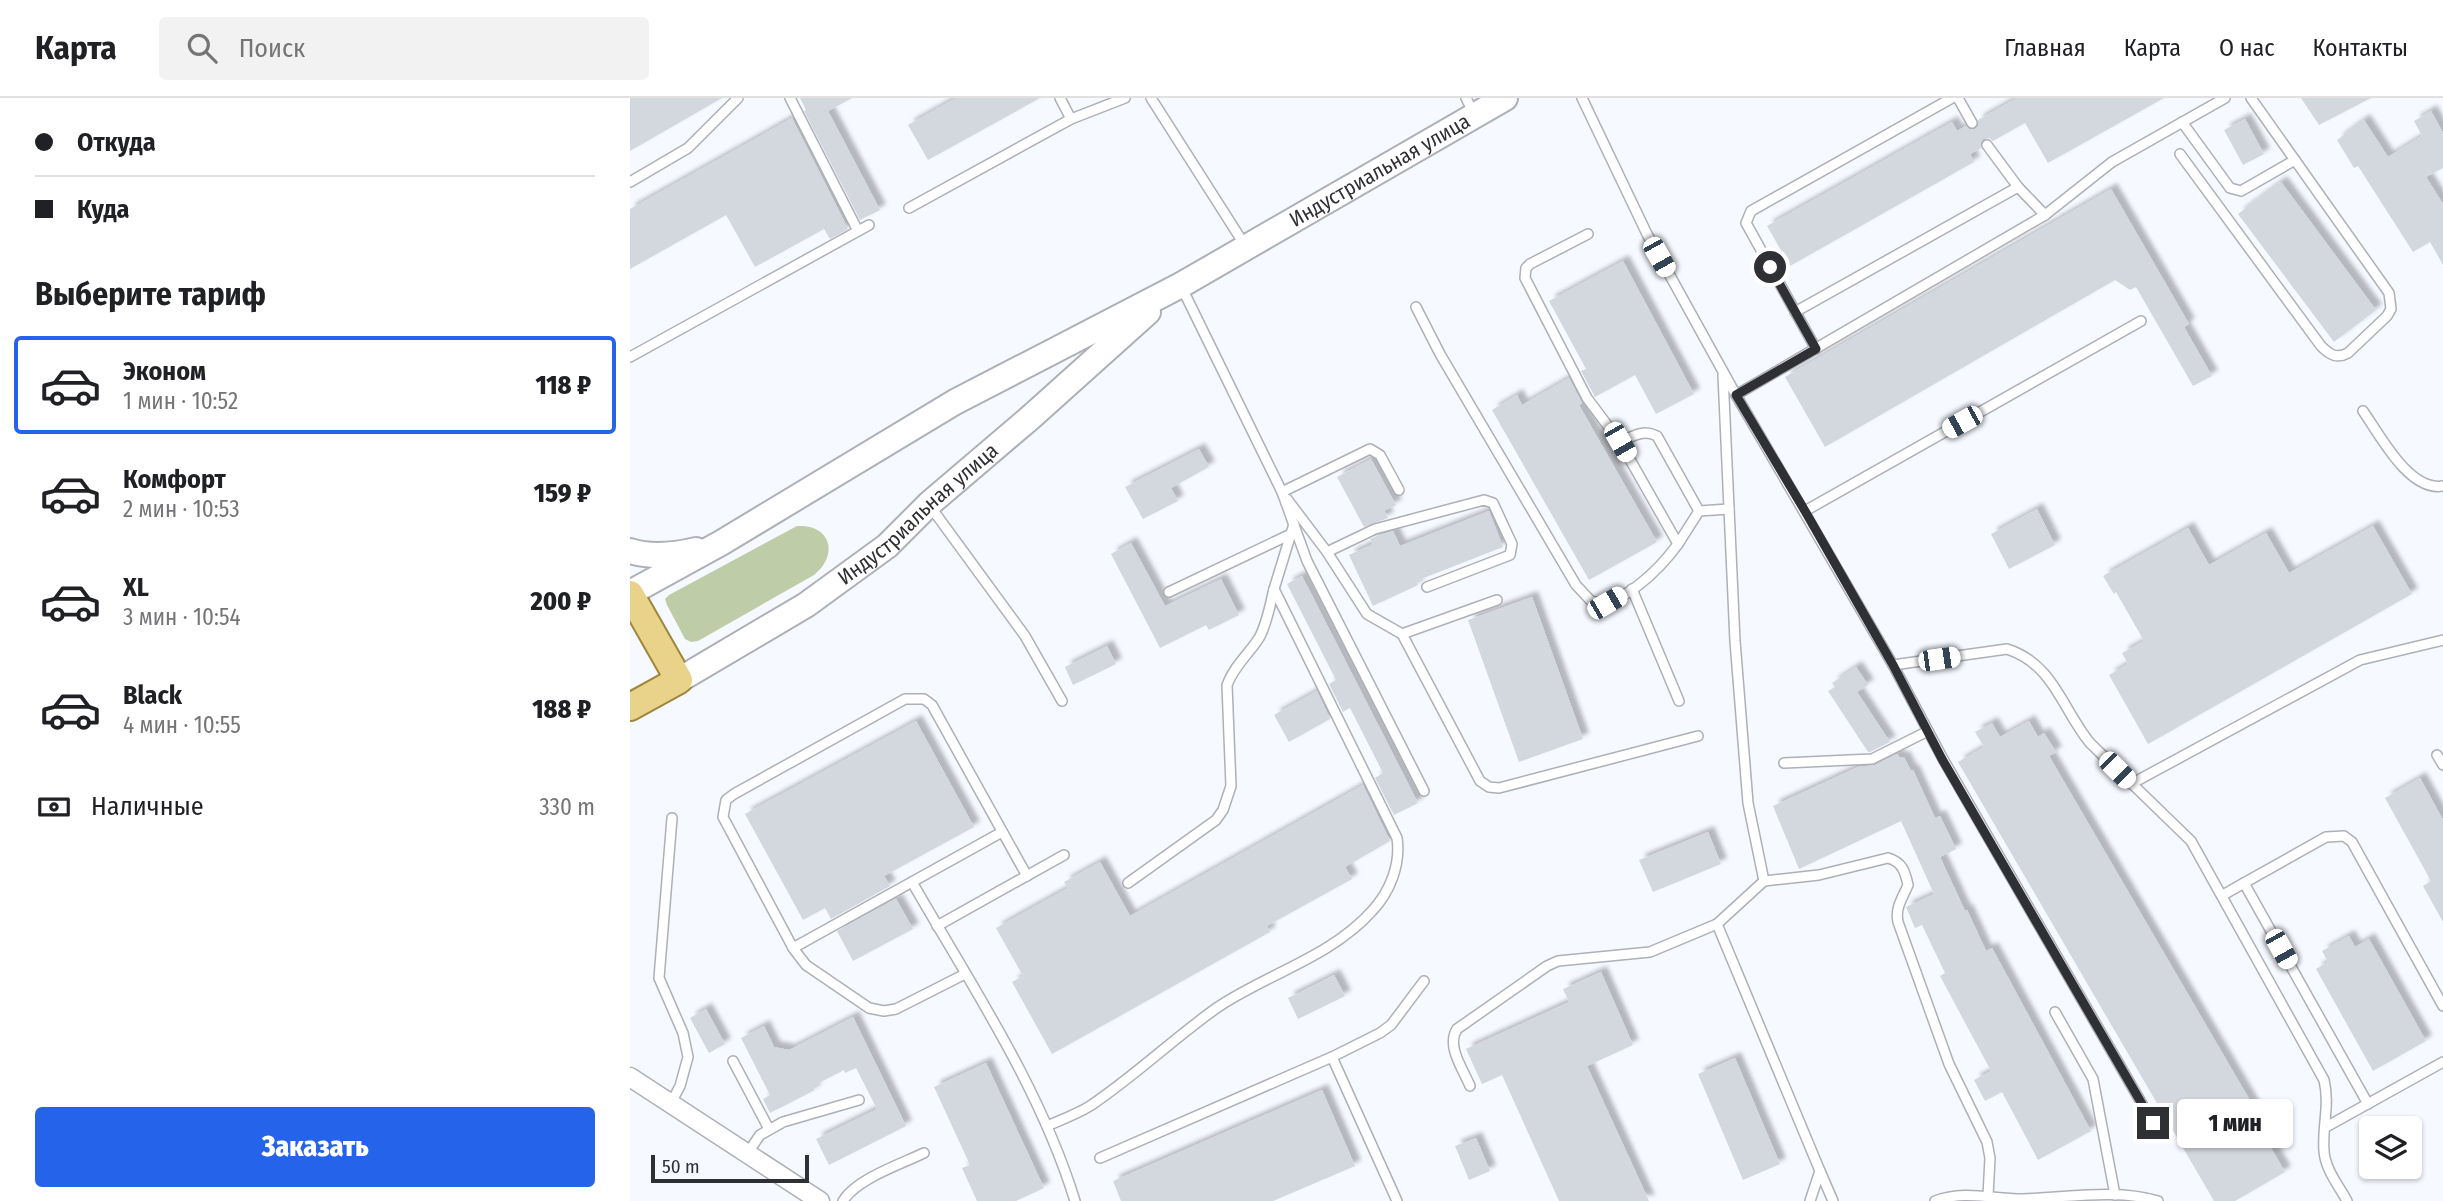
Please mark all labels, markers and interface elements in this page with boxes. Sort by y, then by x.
search box [159,17,649,80]
text: Карта [35,28,117,68]
icon: search [183,29,221,67]
text: Поиск [239,33,305,64]
text: Главная [2004,34,2086,62]
text: Карта [2124,34,2181,62]
text: О нас [2219,34,2274,62]
text: Контакты [2312,34,2408,62]
street label: Индустриальная улица [1285,108,1475,233]
text: Откуда [77,127,156,158]
text: Куда [77,194,130,225]
car [1640,234,1679,280]
route start [1754,251,1786,283]
text: Выберите тариф [35,275,266,313]
icon: car [39,354,102,417]
text: Эконом [123,356,206,387]
text: 118 ₽ [535,370,591,401]
text: 1 мин · 10:52 [123,387,238,415]
car [1939,403,1986,441]
car [1601,419,1640,465]
street label: Индустриальная улица [833,438,1004,591]
icon: car [39,462,102,525]
text: Комфорт [123,464,226,495]
text: 159 ₽ [534,478,591,509]
text: 2 мин · 10:53 [123,495,240,523]
icon: car [39,570,102,633]
text: XL [123,572,149,603]
car [1584,583,1631,623]
text: 200 ₽ [530,586,591,617]
text: 3 мин · 10:54 [123,603,241,631]
car [1917,646,1962,672]
icon: car [39,678,102,741]
text: Black [123,680,182,711]
text: 188 ₽ [532,694,591,725]
text: 4 мин · 10:55 [123,711,241,739]
car [2095,748,2140,792]
icon: cash [35,788,73,826]
text: Наличные [91,791,204,822]
text: 330 m [539,793,595,821]
car [2262,926,2301,972]
callout: 1 мин [2178,1098,2293,1148]
button: Заказать [35,1107,595,1187]
route end [2137,1107,2169,1139]
text: 1 мин [2208,1109,2262,1137]
map controls [2359,1116,2422,1179]
button: layers [2359,1116,2422,1179]
scale bar [651,1152,808,1184]
text: 50 m [662,1155,700,1178]

